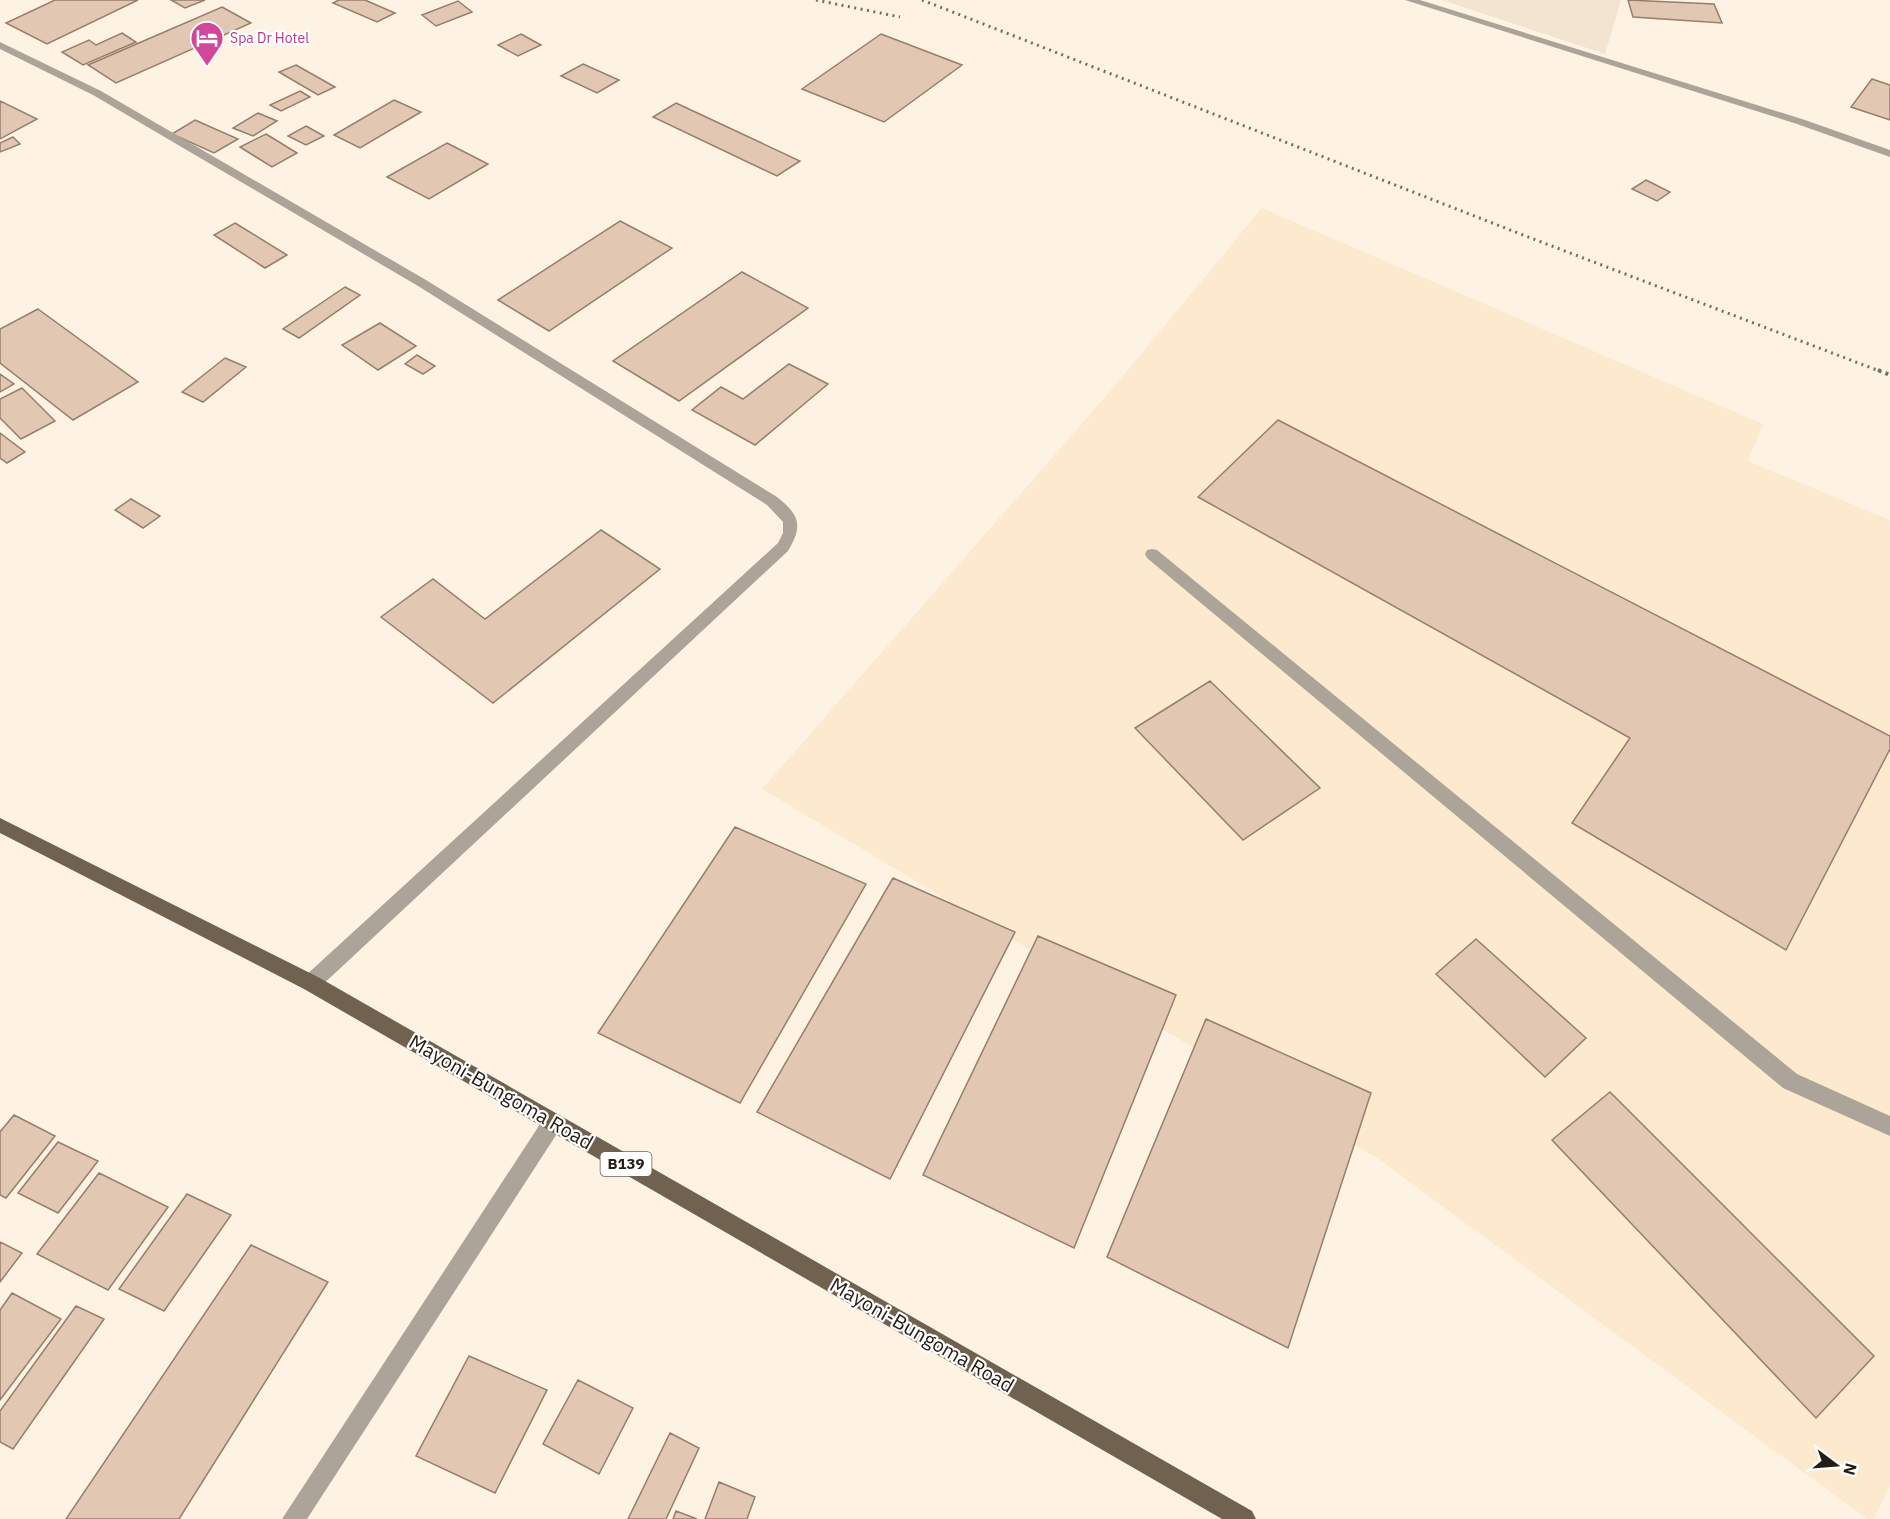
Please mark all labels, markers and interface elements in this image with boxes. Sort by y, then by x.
hotel icon: Spa Dr Hotel [189,20,225,67]
place label: Spa Dr Hotel [230,29,309,47]
street label: Mayoni-Bungoma Road [404,1028,598,1155]
road number: B139 [600,1152,652,1176]
street label: Mayoni-Bungoma Road [825,1271,1019,1398]
north arrow [1806,1435,1866,1495]
text: N [1839,1461,1862,1477]

